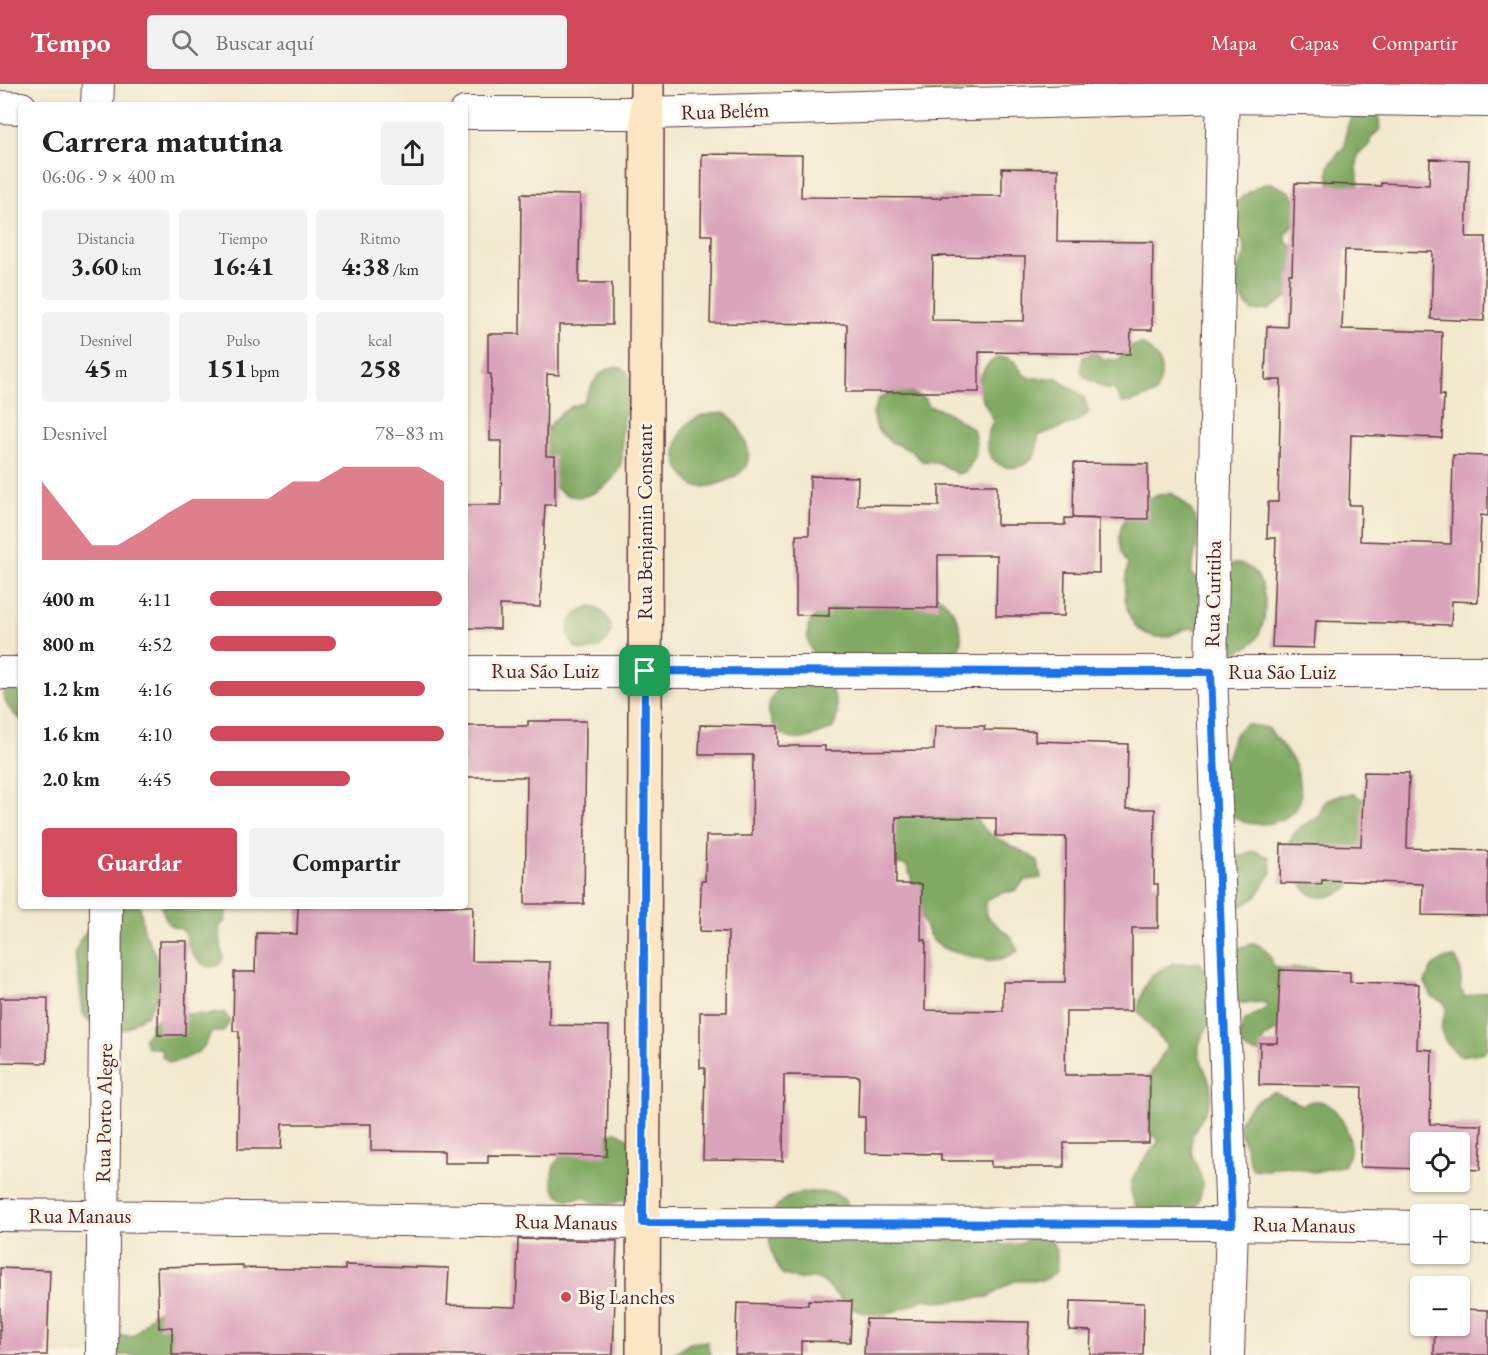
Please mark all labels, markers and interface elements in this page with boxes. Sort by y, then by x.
search box [147,15,567,69]
text: Tempo [30,24,111,60]
icon: search [168,26,201,59]
text: Buscar aquí [216,28,314,57]
text: Mapa [1211,29,1257,56]
text: Capas [1290,29,1339,56]
text: Compartir [1372,29,1458,56]
street label: Rua Belém [680,95,770,126]
text: Carrera matutina [42,119,283,162]
button: share [381,122,444,185]
text: 06:06 · 9 × 400 m [42,163,175,189]
text: Distancia [77,228,135,249]
text: Tiempo [218,228,268,249]
text: Ritmo [360,228,400,249]
text: 3.60 [71,249,118,283]
text: 16:41 [212,249,274,283]
text: 4:38 [341,249,390,283]
text: km [118,259,141,280]
text: /km [390,259,419,280]
text: Desnivel [80,330,132,351]
text: Pulso [226,330,260,351]
text: kcal [368,330,392,351]
text: 45 [84,351,112,385]
text: 151 [206,351,248,385]
text: 258 [359,351,401,385]
text: m [112,361,128,382]
text: bpm [248,361,280,382]
text: Desnivel [42,420,108,446]
text: 78–83 m [375,420,444,446]
street label: Rua Benjamin Constant [631,424,658,620]
street label: Rua Curitiba [1198,540,1227,648]
text: 400 m [42,586,95,612]
text: 4:11 [138,586,172,612]
text: 800 m [42,631,95,657]
text: 4:52 [138,631,172,657]
pin [619,645,670,696]
icon: arrive [628,654,661,687]
street label: Rua São Luiz [491,657,599,684]
street label: Rua São Luiz [1228,658,1336,685]
text: 1.2 km [42,676,100,702]
text: 4:16 [138,676,172,702]
text: 1.6 km [42,721,100,747]
text: 4:10 [138,721,172,747]
text: 2.0 km [42,766,100,792]
text: 4:45 [138,766,172,792]
button: Guardar [42,828,237,897]
button: Compartir [249,828,444,897]
street label: Rua Porto Alegre [89,1043,118,1183]
map controls [1410,1132,1470,1336]
button: locate [1410,1132,1470,1192]
street label: Rua Manaus [29,1202,132,1229]
button: + [1410,1204,1470,1264]
street label: Rua Manaus [514,1207,618,1236]
street label: Rua Manaus [1252,1210,1356,1239]
button: − [1410,1276,1470,1336]
place label: Big Lanches [578,1283,675,1310]
marker: Big Lanches [559,1290,573,1304]

